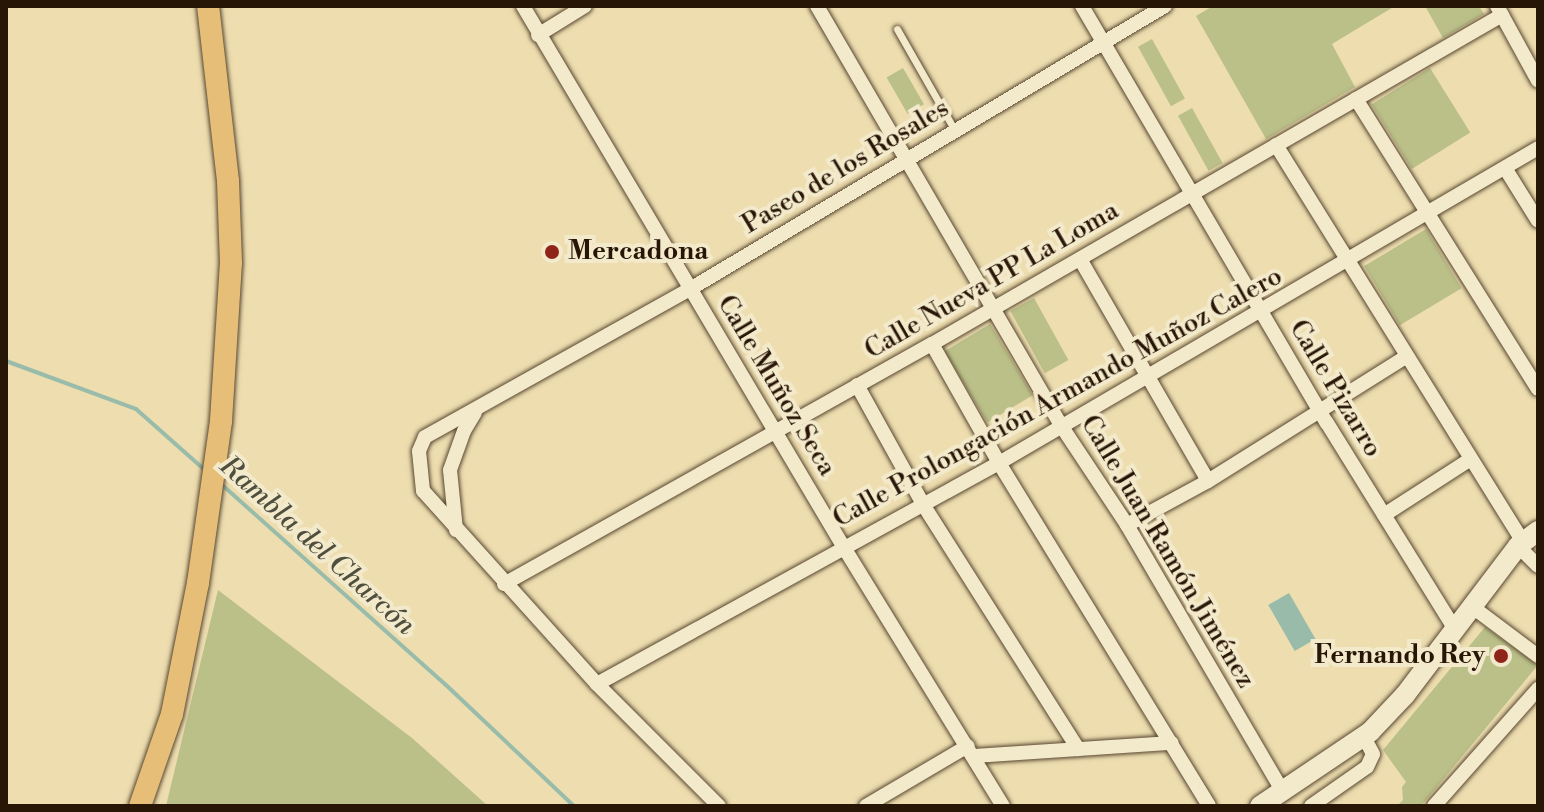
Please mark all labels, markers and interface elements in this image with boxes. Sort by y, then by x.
street label: Paseo de los Rosales [737,93,955,241]
street label: Calle Nueva PP La Loma [860,196,1124,366]
place label: Mercadona [568,236,708,268]
marker: Mercadona [543,243,561,261]
street label: Calle Prolongación Armando Muñoz Calero [828,261,1288,535]
street label: Calle Muñoz Seca [710,290,842,482]
street label: Calle Pizarro [1282,315,1388,463]
street label: Calle Juan Ramón Jiménez [1073,410,1261,694]
water label: Rambla del Charcón [212,449,422,643]
place label: Fernando Rey [1314,640,1485,672]
marker: Fernando Rey [1492,647,1510,665]

